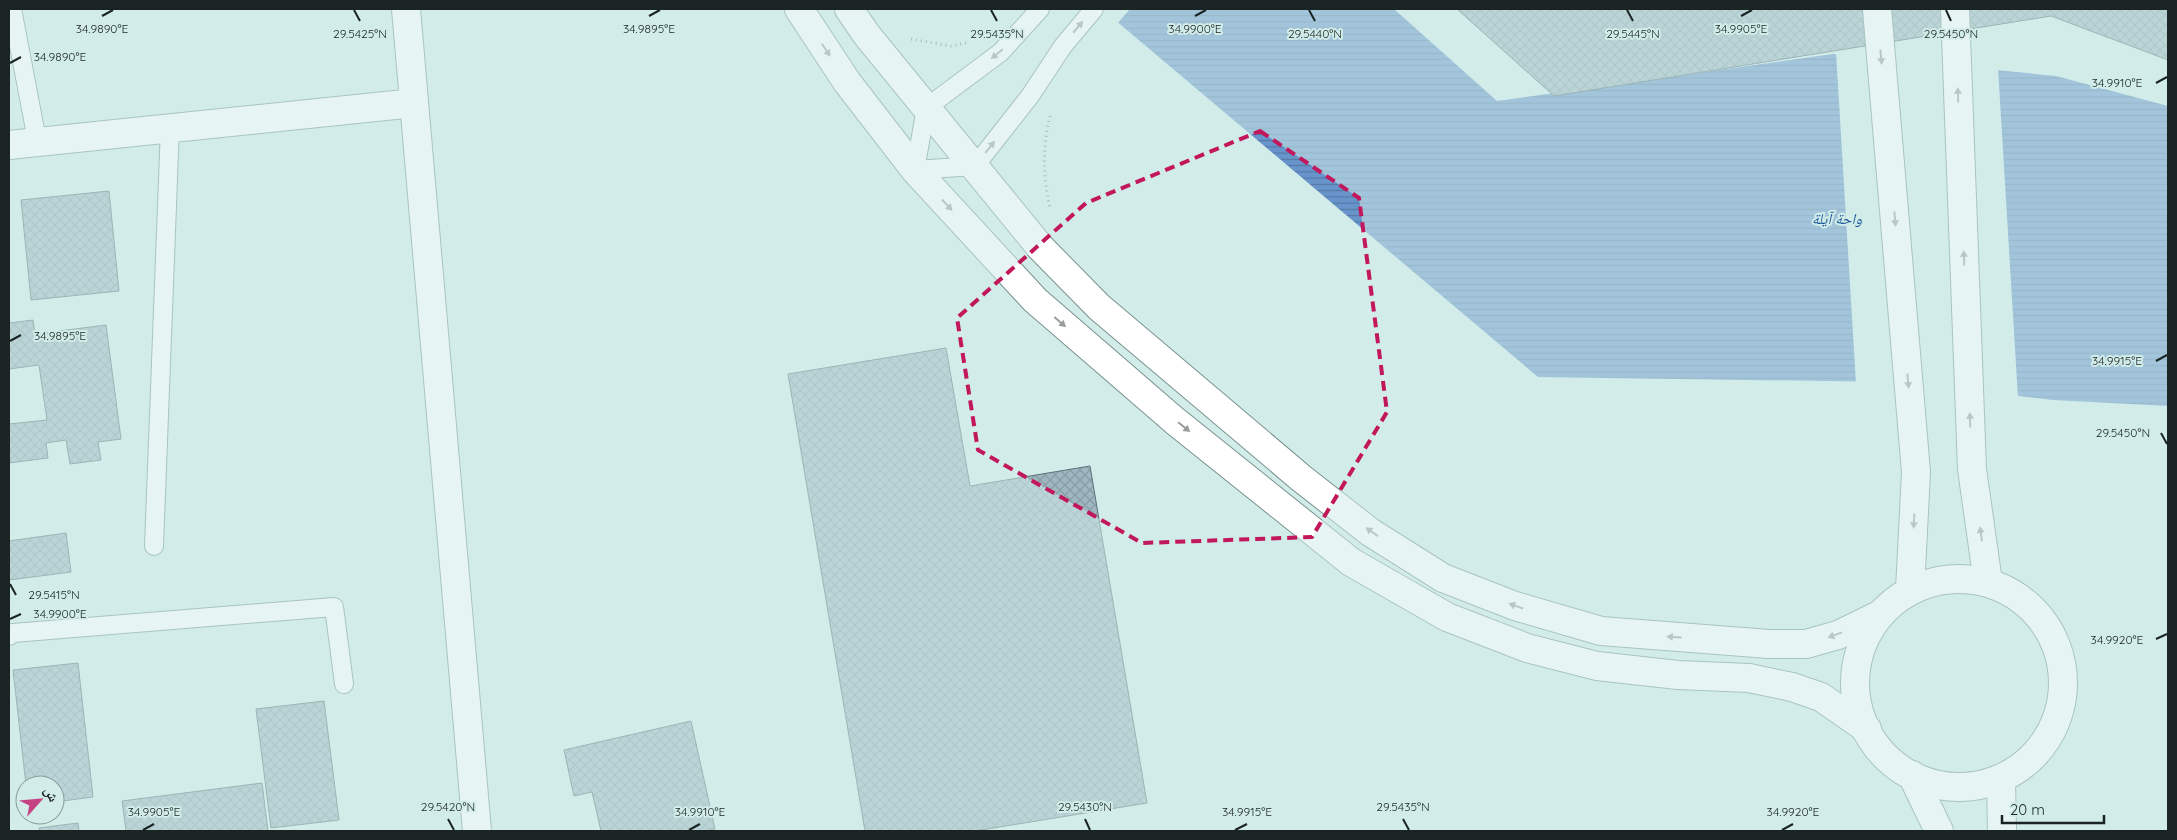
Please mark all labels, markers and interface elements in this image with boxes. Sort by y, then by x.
text: 34.9890°E [76,21,128,36]
text: 34.9895°E [623,21,675,36]
one-way arrow [1073,21,1084,34]
text: 34.9900°E [1168,21,1222,36]
text: 34.9905°E [1715,21,1768,36]
text: 29.5425°N [333,26,387,41]
text: 29.5435°N [970,26,1024,41]
text: 29.5440°N [1288,26,1342,41]
text: 29.5445°N [1606,26,1660,41]
text: 29.5450°N [1924,26,1978,41]
one-way arrow [821,43,831,56]
text: 34.9890°E [34,49,86,64]
one-way arrow [990,49,1003,60]
one-way arrow [1878,50,1886,66]
text: 34.9910°E [2092,75,2143,90]
one-way arrow [1954,87,1962,103]
one-way arrow [985,141,995,154]
one-way arrow [941,199,953,211]
water label: واحة آيلة [1812,209,1862,228]
one-way arrow [1891,212,1899,228]
one-way arrow [1960,249,1968,265]
one-way arrow [1054,316,1067,327]
text: 34.9895°E [34,328,86,343]
text: 34.9915°E [2092,353,2142,368]
one-way arrow [1905,374,1913,390]
one-way arrow [1966,412,1974,428]
one-way arrow [1177,422,1190,433]
text: 29.5450°N [2096,425,2150,440]
one-way arrow [1909,513,1917,529]
one-way arrow [1977,526,1985,542]
one-way arrow [1365,527,1378,537]
text: 29.5415°N [28,587,80,602]
one-way arrow [1508,602,1523,609]
text: 34.9900°E [33,606,87,621]
one-way arrow [1827,631,1842,639]
text: 34.9920°E [2091,632,2144,647]
one-way arrow [1666,633,1682,641]
north arrow [15,775,65,825]
text: ش [40,783,63,805]
scale bar [2002,792,2104,824]
text: 29.5420°N [421,799,475,814]
text: 29.5430°N [1058,799,1112,814]
text: 29.5435°N [1376,799,1430,814]
text: 20 m [2010,800,2045,819]
text: 34.9905°E [128,804,181,819]
text: 34.9910°E [675,804,726,819]
text: 34.9915°E [1222,804,1272,819]
text: 34.9920°E [1767,804,1820,819]

